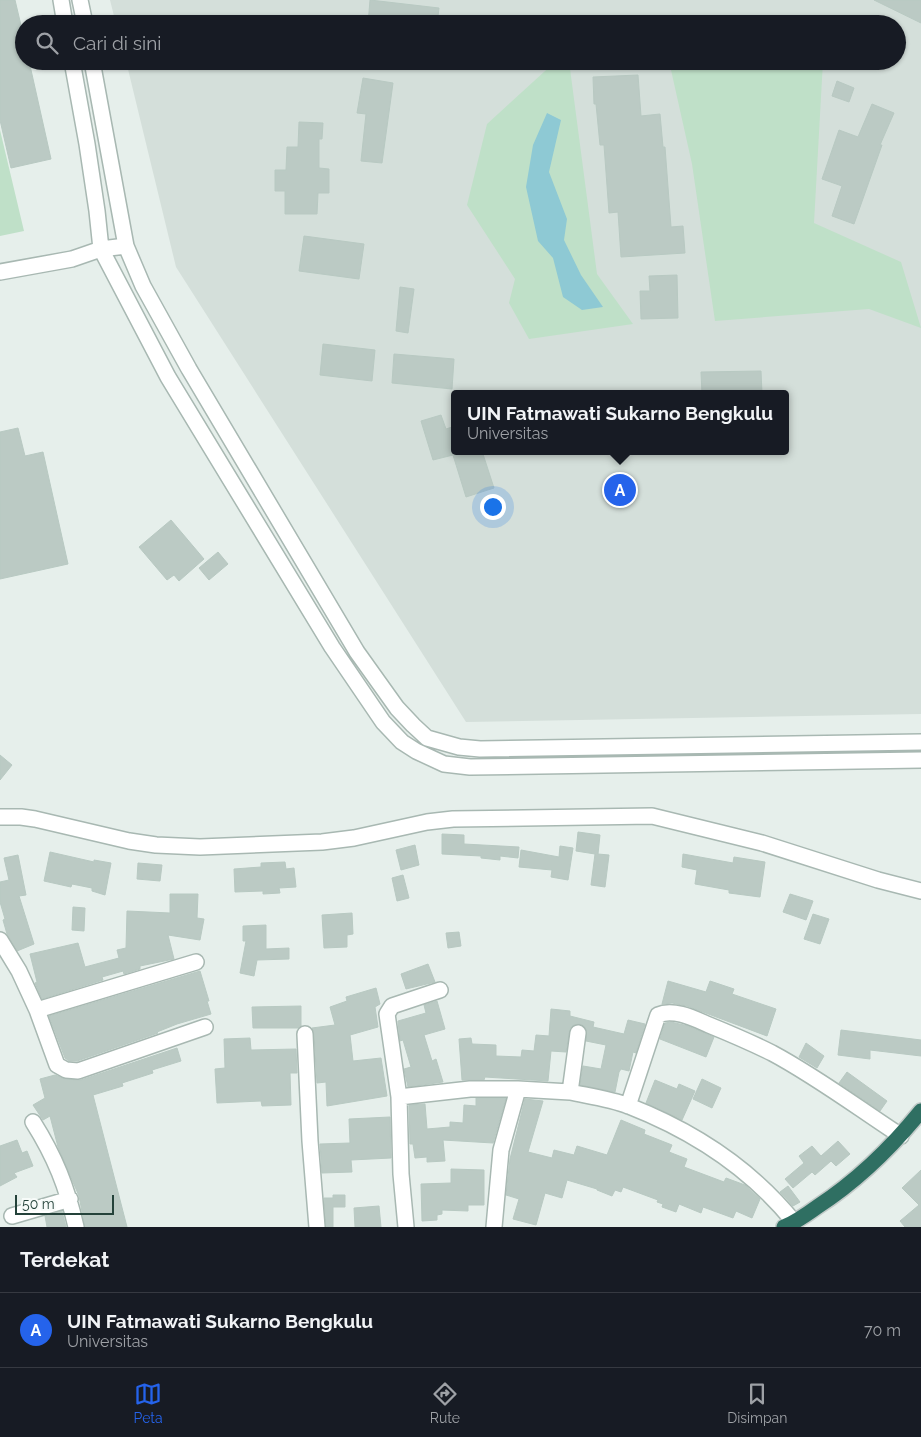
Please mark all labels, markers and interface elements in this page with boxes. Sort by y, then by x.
search box [15,15,906,70]
icon: search [33,29,61,57]
text: Cari di sini [73,32,161,54]
popup [451,390,789,455]
text: UIN Fatmawati Sukarno Bengkulu [467,402,773,424]
text: Universitas [467,424,548,443]
pin: A [604,471,636,509]
your location [480,494,506,520]
scale bar [15,1192,114,1215]
text: 50 m [22,1196,55,1212]
text: Terdekat [20,1247,109,1272]
text: UIN Fatmawati Sukarno Bengkulu [67,1310,373,1332]
text: A [31,1321,41,1340]
text: 70 m [864,1321,901,1340]
text: Universitas [67,1332,148,1351]
tab: Peta [134,1380,163,1426]
tab: Rute [430,1380,460,1426]
tab: Disimpan [727,1380,787,1426]

